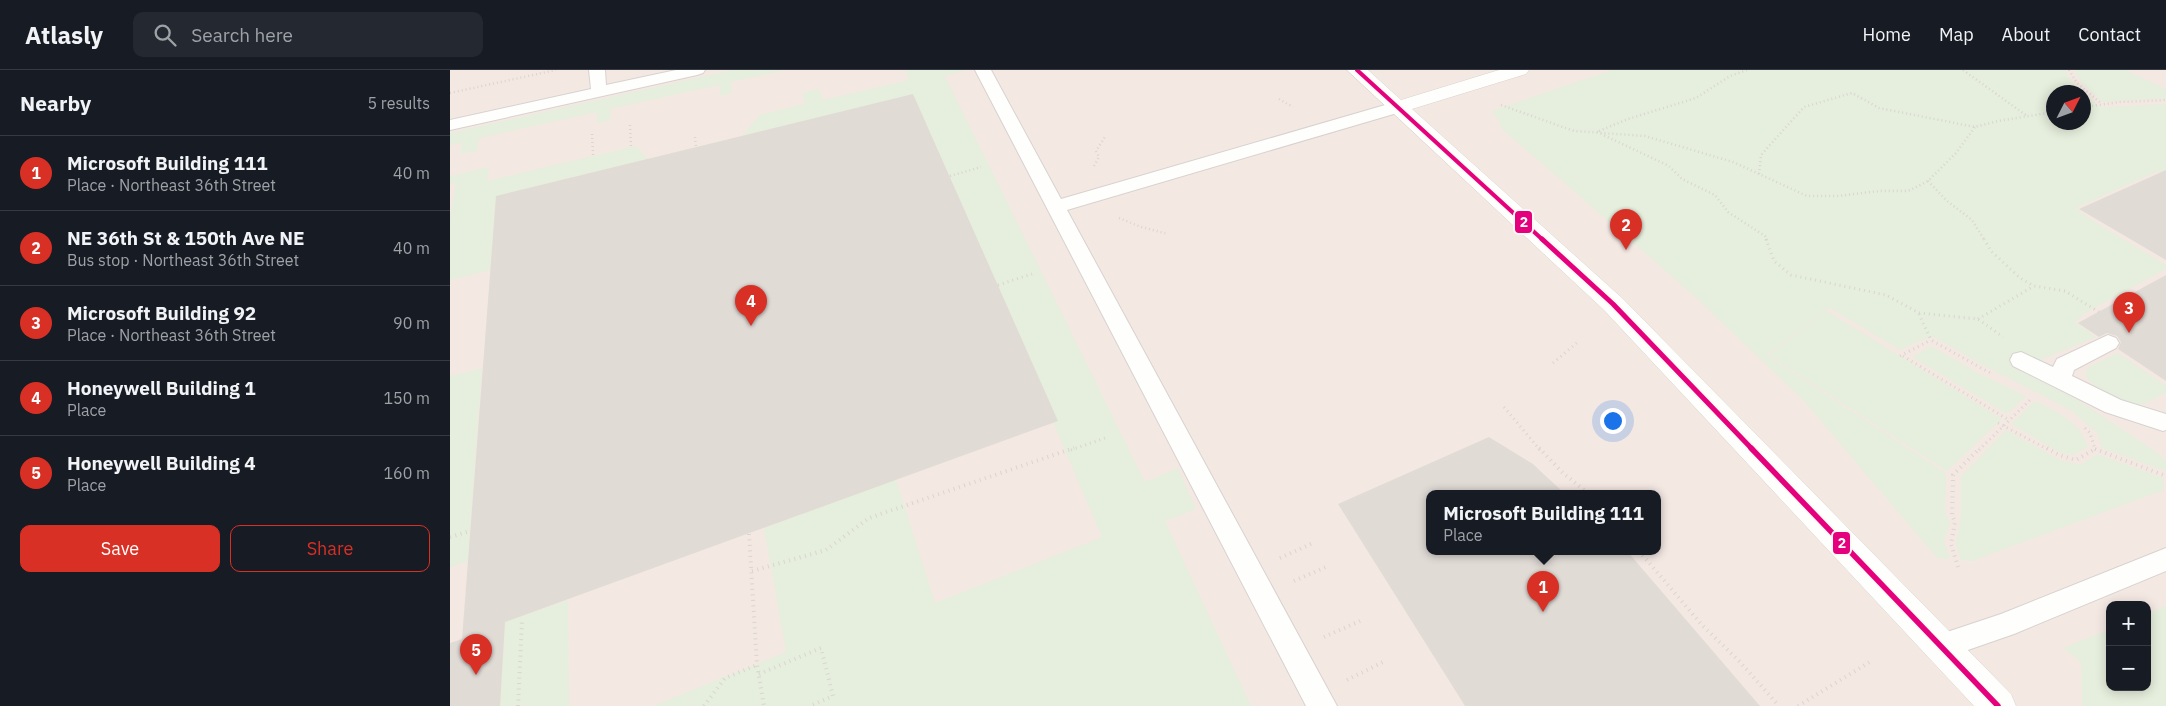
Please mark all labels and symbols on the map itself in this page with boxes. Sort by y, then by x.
north arrow [2046,85,2091,130]
pin: 2 [1610,209,1642,250]
line badge: 2 [1514,210,1533,234]
text: 2 [1520,213,1528,231]
pin: 4 [735,285,767,326]
pin: 3 [2113,292,2145,333]
your location [1600,408,1626,434]
line badge: 2 [1832,531,1851,555]
text: 2 [1838,534,1846,552]
pin: 1 [1527,571,1559,612]
pin: 5 [460,634,492,675]

